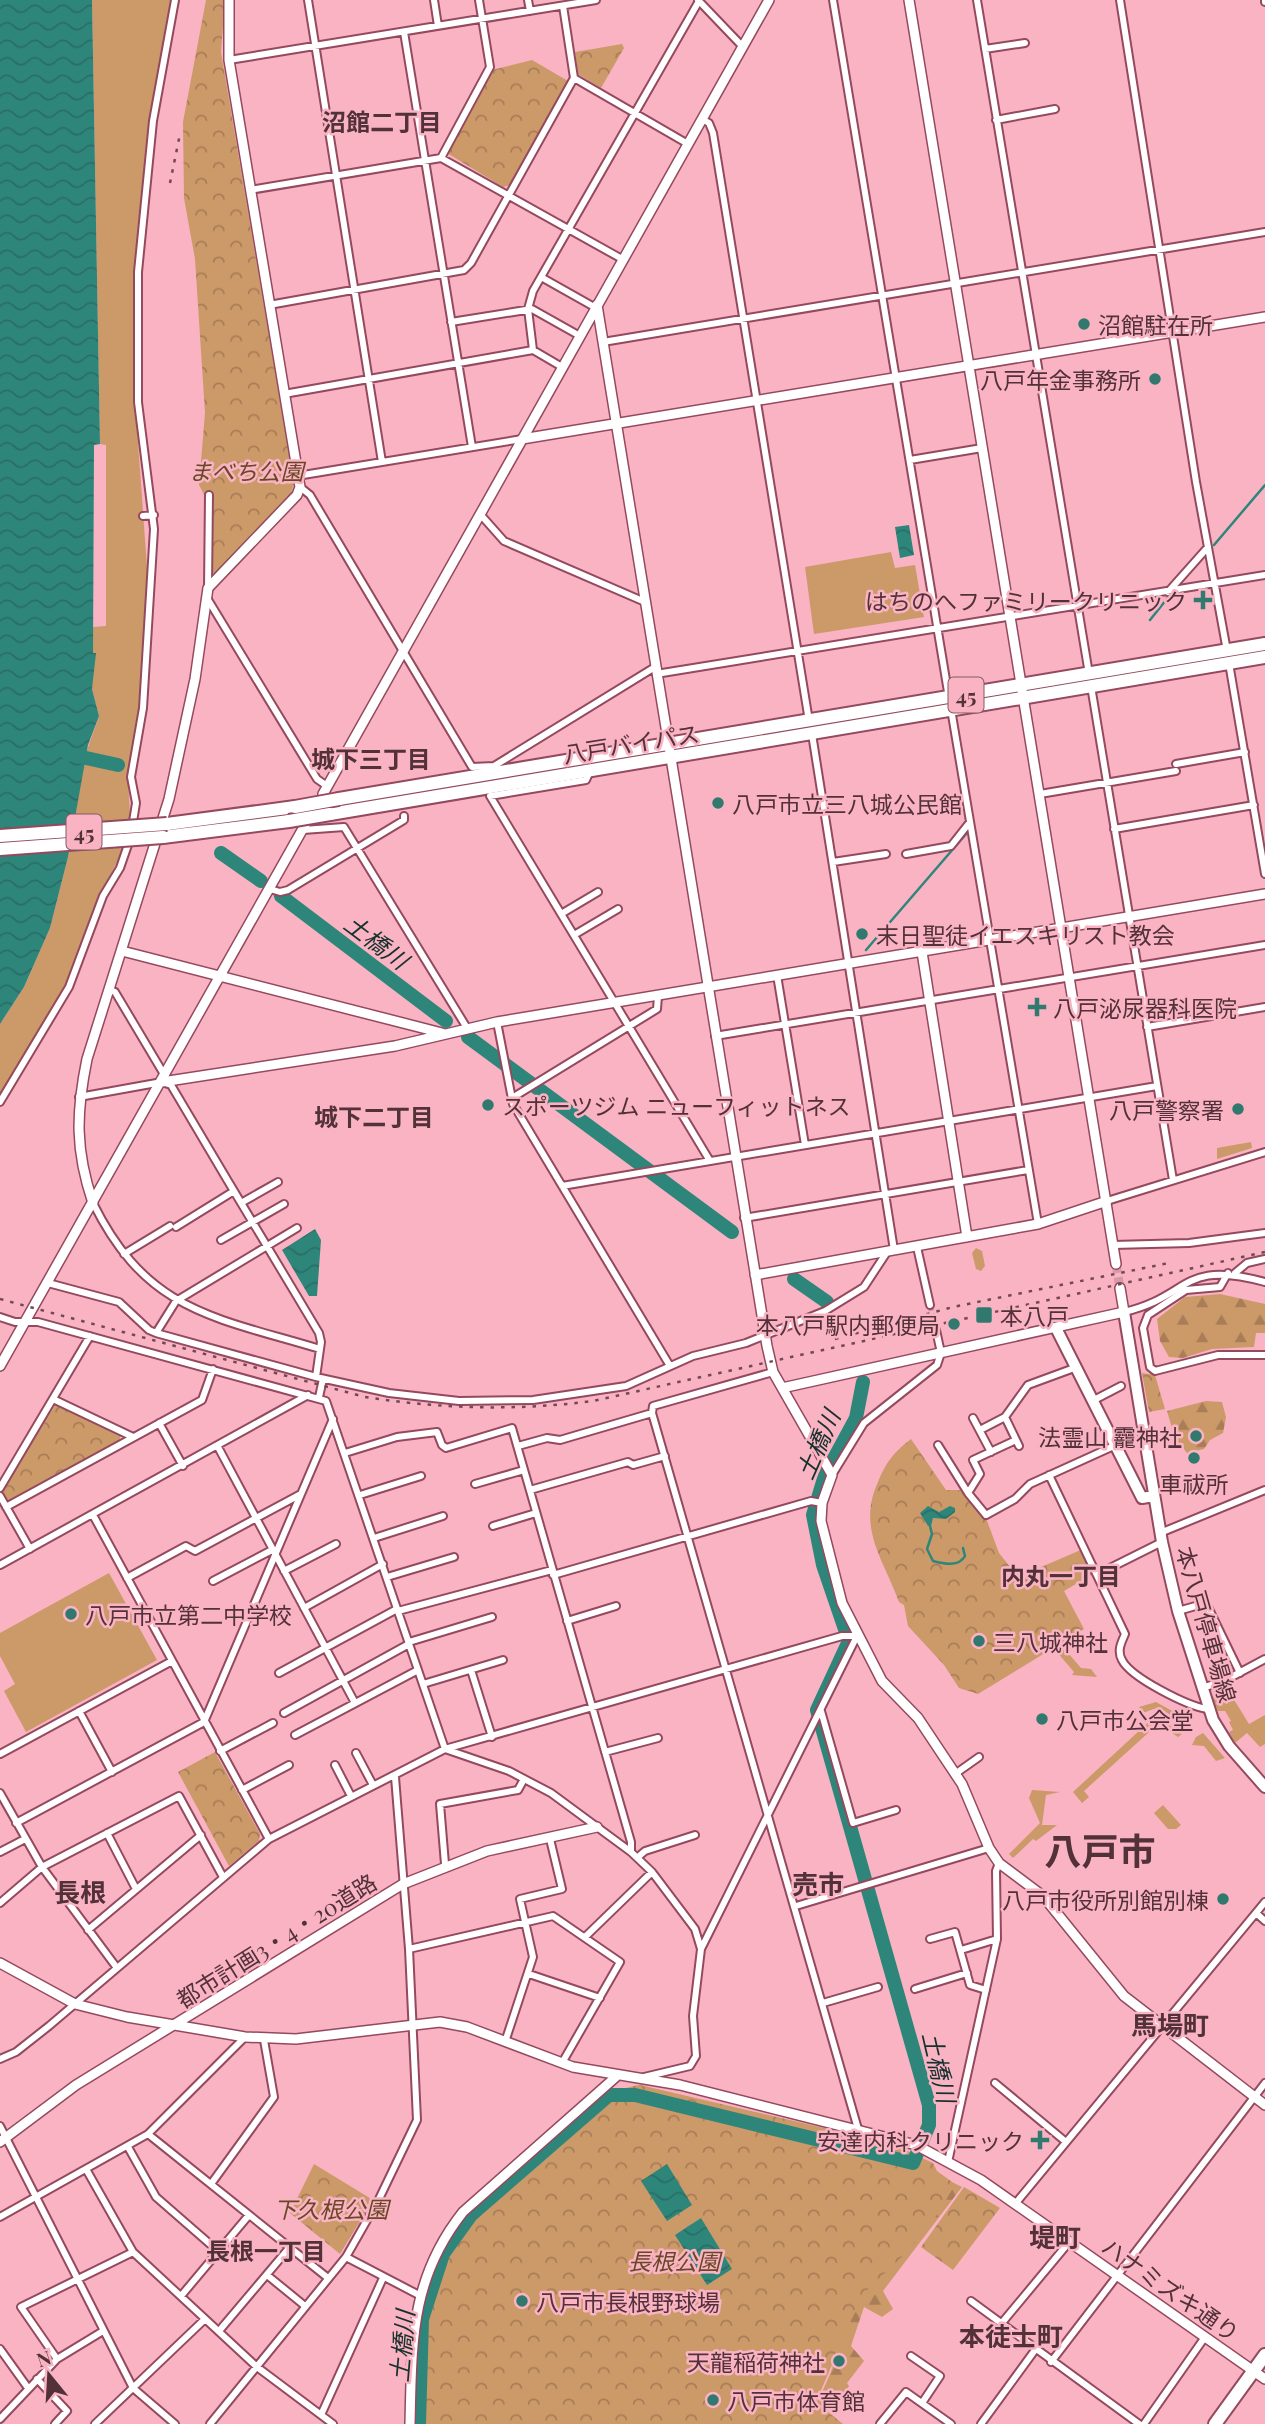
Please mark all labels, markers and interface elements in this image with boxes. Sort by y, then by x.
district label: 沼館二丁目 [322,105,442,137]
place label: 沼館駐在所 [1098,309,1213,340]
marker: 沼館駐在所 [1076,316,1092,332]
place label: 八戸年金事務所 [980,364,1141,395]
marker: 八戸年金事務所 [1147,371,1163,387]
park label: まべち公園 [189,455,307,486]
place label: はちのへファミリークリニック [865,585,1187,616]
marker: はちのへファミリークリニック [1193,590,1213,610]
road number: 45 [948,678,984,712]
street label: 八戸バイパス [561,717,701,769]
district label: 城下三丁目 [311,742,431,774]
place label: 八戸市立三八城公民館 [732,788,962,819]
marker: 八戸市立三八城公民館 [710,795,726,811]
road number: 45 [66,814,102,850]
water label: 土橋川 [339,907,418,977]
place label: 末日聖徒イエスキリスト教会 [876,919,1175,950]
marker: 末日聖徒イエスキリスト教会 [854,926,870,942]
place label: 八戸泌尿器科医院 [1053,992,1237,1023]
marker: 八戸泌尿器科医院 [1027,997,1047,1017]
place label: スポーツジム ニューフィットネス [502,1090,850,1121]
place label: 八戸警察署 [1109,1094,1224,1125]
marker: スポーツジム ニューフィットネス [480,1097,496,1113]
district label: 城下二丁目 [314,1100,434,1132]
marker: 八戸警察署 [1230,1101,1246,1117]
place label: 本八戸 [1000,1300,1069,1331]
marker: 本八戸 [974,1305,994,1325]
place label: 本八戸駅内郵便局 [756,1309,940,1340]
marker: 本八戸駅内郵便局 [946,1316,962,1332]
water label: 土橋川 [788,1402,847,1483]
place label: 法霊山 龗神社 [1038,1421,1182,1452]
marker: 法霊山 龗神社 [1188,1428,1204,1444]
marker: 車祓所 [1186,1450,1202,1466]
place label: 車祓所 [1160,1468,1229,1499]
street label: 本八戸停車場線 [1170,1542,1244,1706]
district label: 内丸一丁目 [1001,1559,1121,1591]
place label: 八戸市立第二中学校 [85,1599,292,1630]
marker: 八戸市立第二中学校 [63,1606,79,1622]
place label: 三八城神社 [993,1626,1108,1657]
marker: 三八城神社 [971,1633,987,1649]
place label: 八戸市公会堂 [1056,1704,1194,1735]
marker: 八戸市公会堂 [1034,1711,1050,1727]
district label: 八戸市 [1045,1825,1156,1874]
street label: 都市計画3・4・20道路 [170,1866,382,2014]
district label: 売市 [792,1866,844,1901]
district label: 長根 [54,1874,106,1909]
place label: 八戸市役所別館別棟 [1002,1884,1209,1915]
marker: 八戸市役所別館別棟 [1215,1891,1231,1907]
district label: 馬場町 [1131,2007,1209,2042]
water label: 土橋川 [916,2028,964,2109]
place label: 安達内科クリニック [817,2125,1024,2156]
marker: 安達内科クリニック [1030,2130,1050,2150]
park label: 下久根公園 [274,2193,392,2224]
district label: 堤町 [1029,2219,1081,2254]
street label: ハナミズキ通り [1096,2230,1246,2348]
district label: 長根一丁目 [206,2234,326,2266]
park label: 長根公園 [628,2245,723,2276]
place label: 八戸市長根野球場 [536,2286,720,2317]
marker: 八戸市長根野球場 [514,2293,530,2309]
water label: 土橋川 [382,2306,420,2383]
district label: 本徒士町 [959,2318,1063,2353]
north arrow [14,2340,84,2410]
text: N [33,2343,54,2372]
place label: 天龍稲荷神社 [687,2346,825,2377]
marker: 天龍稲荷神社 [831,2353,847,2369]
place label: 八戸市体育館 [727,2385,865,2416]
marker: 八戸市体育館 [705,2392,721,2408]

